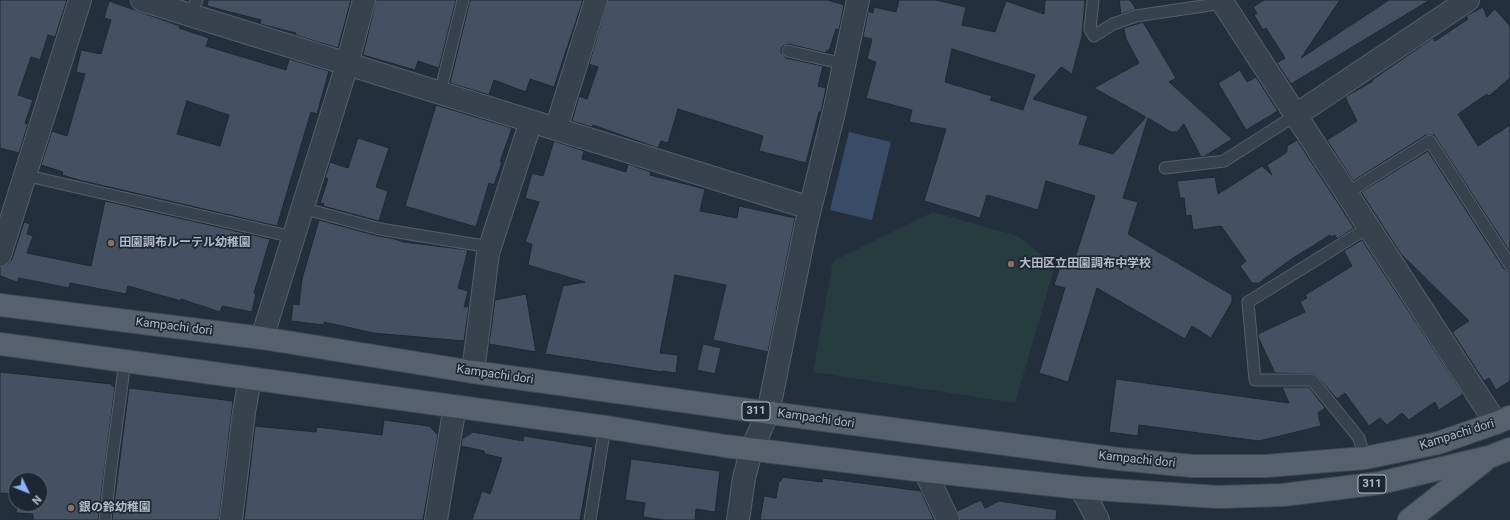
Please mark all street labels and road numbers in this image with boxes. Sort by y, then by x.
street label: Kampachi dori [135,315,213,339]
street label: Kampachi dori [456,362,534,388]
road number: 311 [742,402,770,420]
street label: Kampachi dori [777,406,855,432]
street label: Kampachi dori [1418,417,1496,453]
street label: Kampachi dori [1098,449,1176,471]
road number: 311 [1358,475,1386,493]

